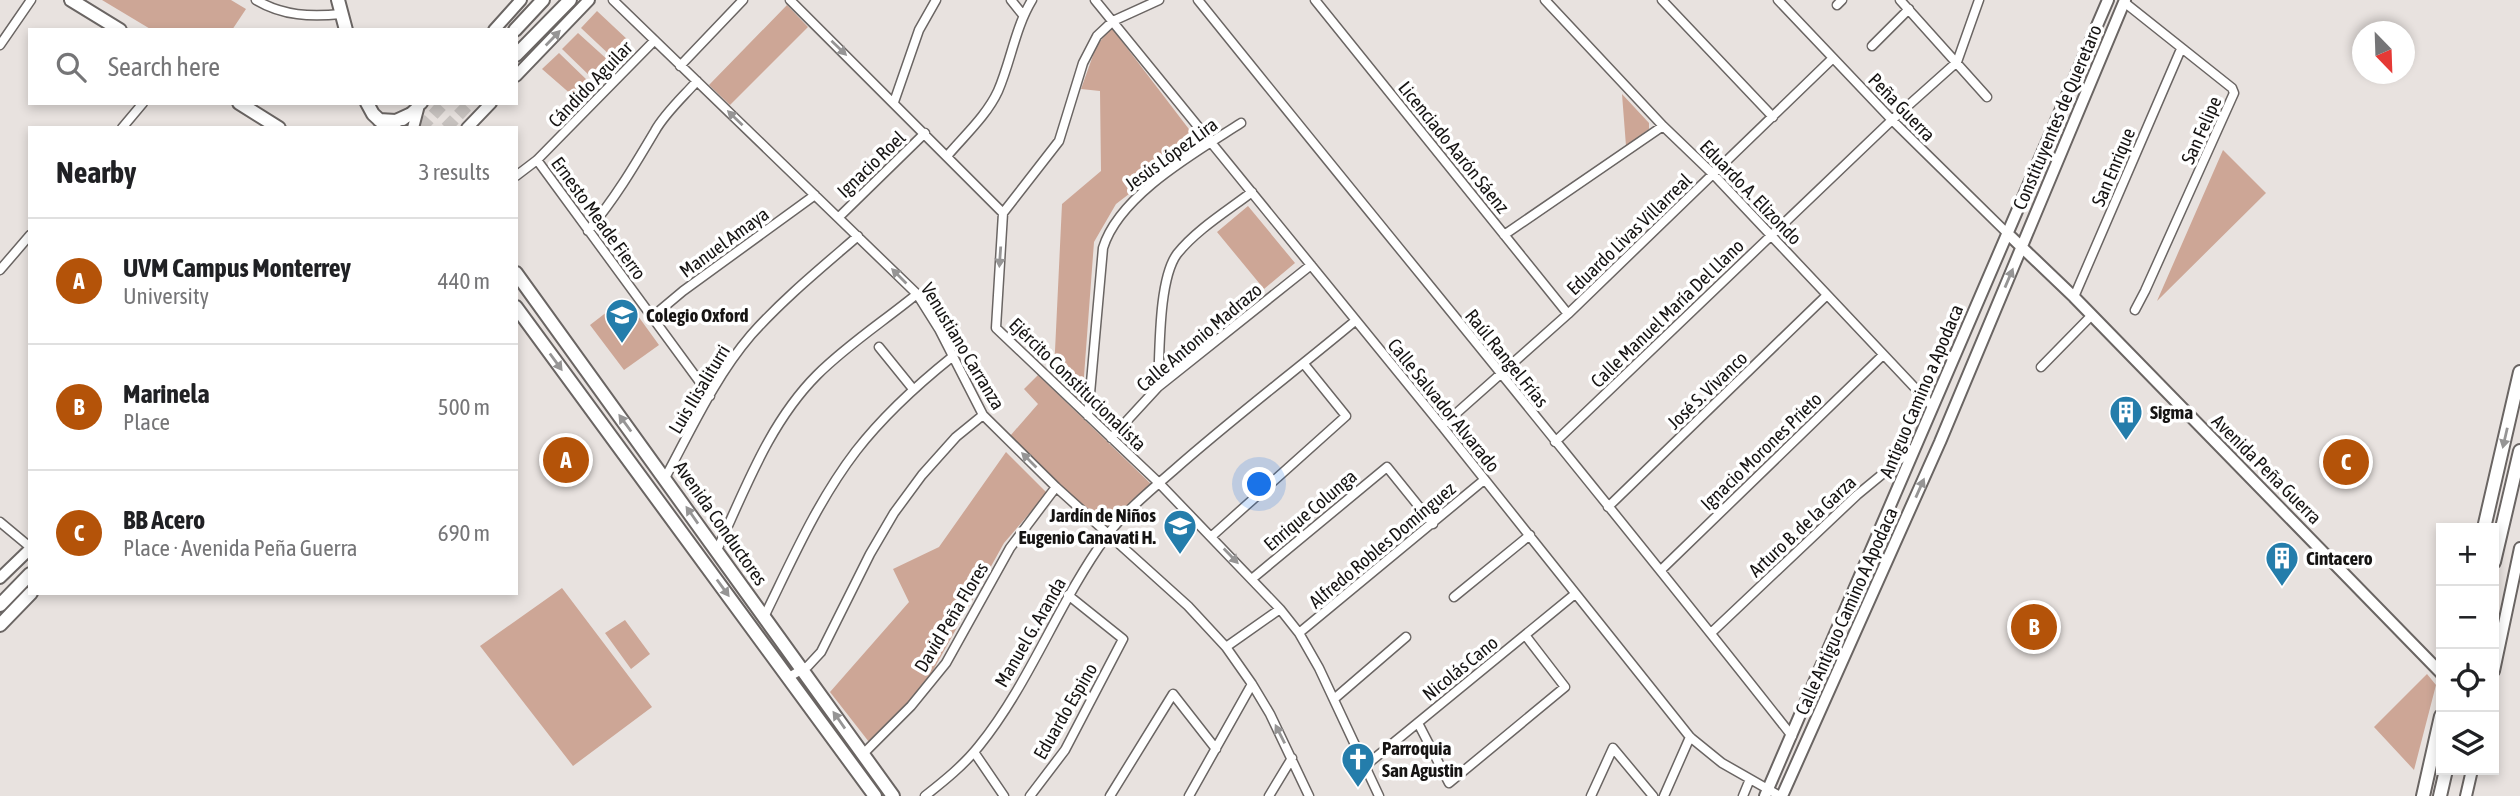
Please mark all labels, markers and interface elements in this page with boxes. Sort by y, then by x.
street label: Constituyentes de Queretaro [2008,21,2106,213]
north arrow [2352,21,2415,84]
search box [28,28,518,105]
one-way arrow [544,30,560,47]
street label: Cándido Aguilar [544,36,637,132]
one-way arrow [830,39,847,55]
icon: search [52,48,90,86]
text: Search here [108,52,220,82]
street label: Peña Guerra [1864,68,1940,146]
street label: Licenciado Aarón Sáenz [1394,77,1514,218]
street label: San Felipe [2176,93,2226,167]
one-way arrow [726,110,744,126]
street label: Jesús López Lira [1120,113,1222,195]
street label: San Enrique [2087,125,2139,209]
street label: Ignacio Roel [832,126,910,202]
street label: Eduardo A. Elizondo [1696,135,1806,249]
street label: Ernesto Meade Fierro [547,152,651,284]
text: Nearby [56,155,136,189]
text: 3 results [419,159,490,185]
street label: Eduardo Livas Villarreal [1562,169,1696,299]
street label: Manuel Amaya [675,202,773,282]
street label: Calle Manuel María Del Llano [1586,234,1748,392]
one-way arrow [994,246,1005,268]
text: UVM Campus Monterrey [123,253,351,283]
text: A [73,268,85,294]
text: 440 m [438,268,490,294]
one-way arrow [890,268,907,285]
one-way arrow [2004,268,2015,289]
street label: Calle Antonio Madrazo [1132,278,1266,396]
street label: Venustiano Carranza [917,279,1009,413]
text: University [123,283,209,309]
school or university icon: Colegio Oxford [603,296,641,345]
street label: Antiguo Camino a Apodaca [1875,301,1967,481]
place label: Colegio Oxford [646,304,749,326]
street label: Raúl Rangel Frías [1461,305,1553,412]
street label: Ejército Constitucionalista [1005,313,1151,455]
street label: Calle Salvador Alvarado [1383,334,1505,476]
street label: Luis Ilisaliturri [664,341,734,437]
street label: José S. Vivanco [1663,347,1751,433]
one-way arrow [549,353,563,371]
text: Marinela [123,379,210,409]
street label: Ignacio Morones Prieto [1696,388,1826,514]
building icon: Sigma [2107,393,2145,442]
text: B [74,394,84,420]
text: 500 m [438,394,490,420]
place label: Sigma [2150,401,2193,423]
text: Place [123,409,170,435]
street label: Avenida Peña Guerra [2208,410,2326,528]
one-way arrow [619,414,633,432]
one-way arrow [2499,427,2510,449]
pin: A [543,434,589,486]
pin: C [2323,436,2369,488]
one-way arrow [1021,452,1037,468]
street label: Avenida Conductores [670,457,772,590]
street label: Enrique Colunga [1259,465,1361,555]
your location [1242,467,1276,501]
street label: Arturo B. de la Garza [1744,471,1860,581]
street label: Alfredo Robles Domínguez [1304,477,1460,613]
one-way arrow [1915,477,1926,498]
place label: Jardín de Niños Eugenio Canavati H. [1018,504,1157,548]
street label: Calle Antiguo Camino A Apodaca [1790,504,1902,718]
text: BB Acero [123,505,205,535]
one-way arrow [685,506,699,524]
school or university icon: Jardín de Niños Eugenio Canavati H. [1161,507,1199,556]
text: C [74,520,84,546]
text: 690 m [438,520,490,546]
map controls [2436,523,2499,775]
button: + [2436,523,2499,586]
text: Place · Avenida Peña Guerra [123,535,357,561]
building icon: Cintacero [2263,539,2301,588]
one-way arrow [1222,547,1238,564]
place label: Cintacero [2306,547,2373,569]
street label: David Peña Flores [910,558,993,676]
street label: Manuel G. Aranda [990,573,1070,691]
one-way arrow [716,579,730,597]
button: − [2436,586,2499,649]
pin: B [2011,601,2057,653]
street label: Nicolás Cano [1418,631,1502,705]
button: locate [2436,649,2499,712]
street label: Eduardo Espino [1029,659,1101,763]
one-way arrow [832,711,846,729]
button: layers [2436,712,2499,775]
one-way arrow [1274,724,1286,744]
place label: Parroquia San Agustin [1382,737,1463,781]
church icon: Parroquia San Agustin [1339,740,1377,789]

